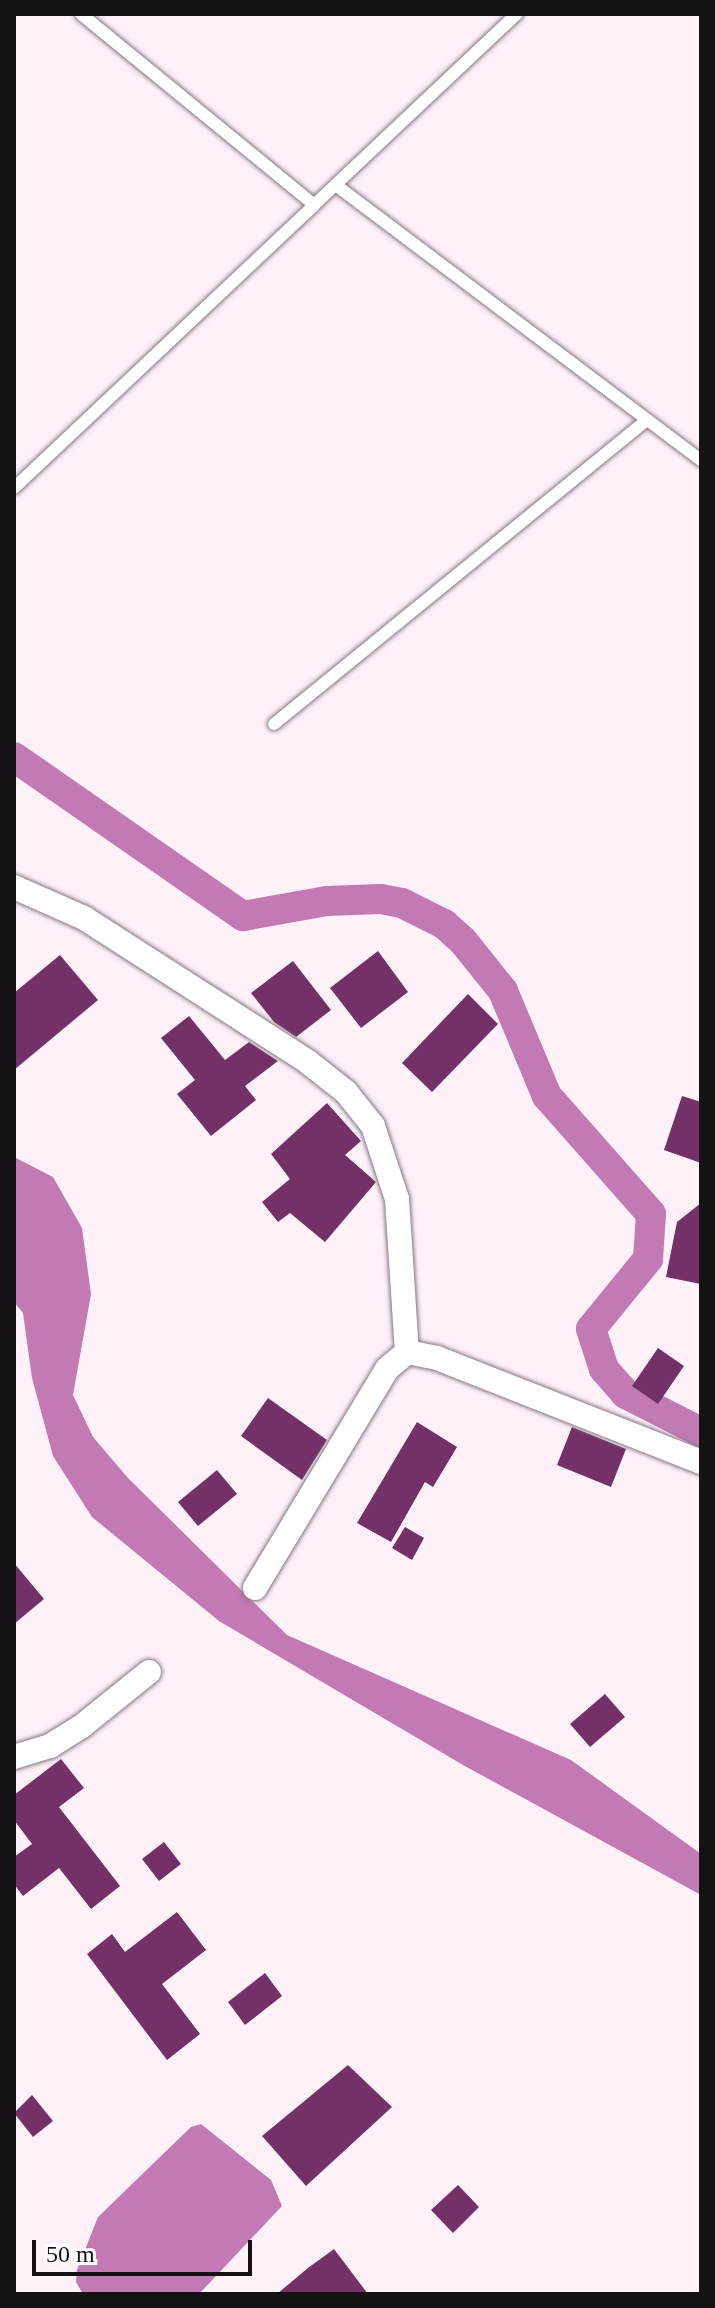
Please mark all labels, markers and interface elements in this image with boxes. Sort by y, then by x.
scale bar [36,2224,256,2274]
text: 50 m [46,2241,95,2267]

